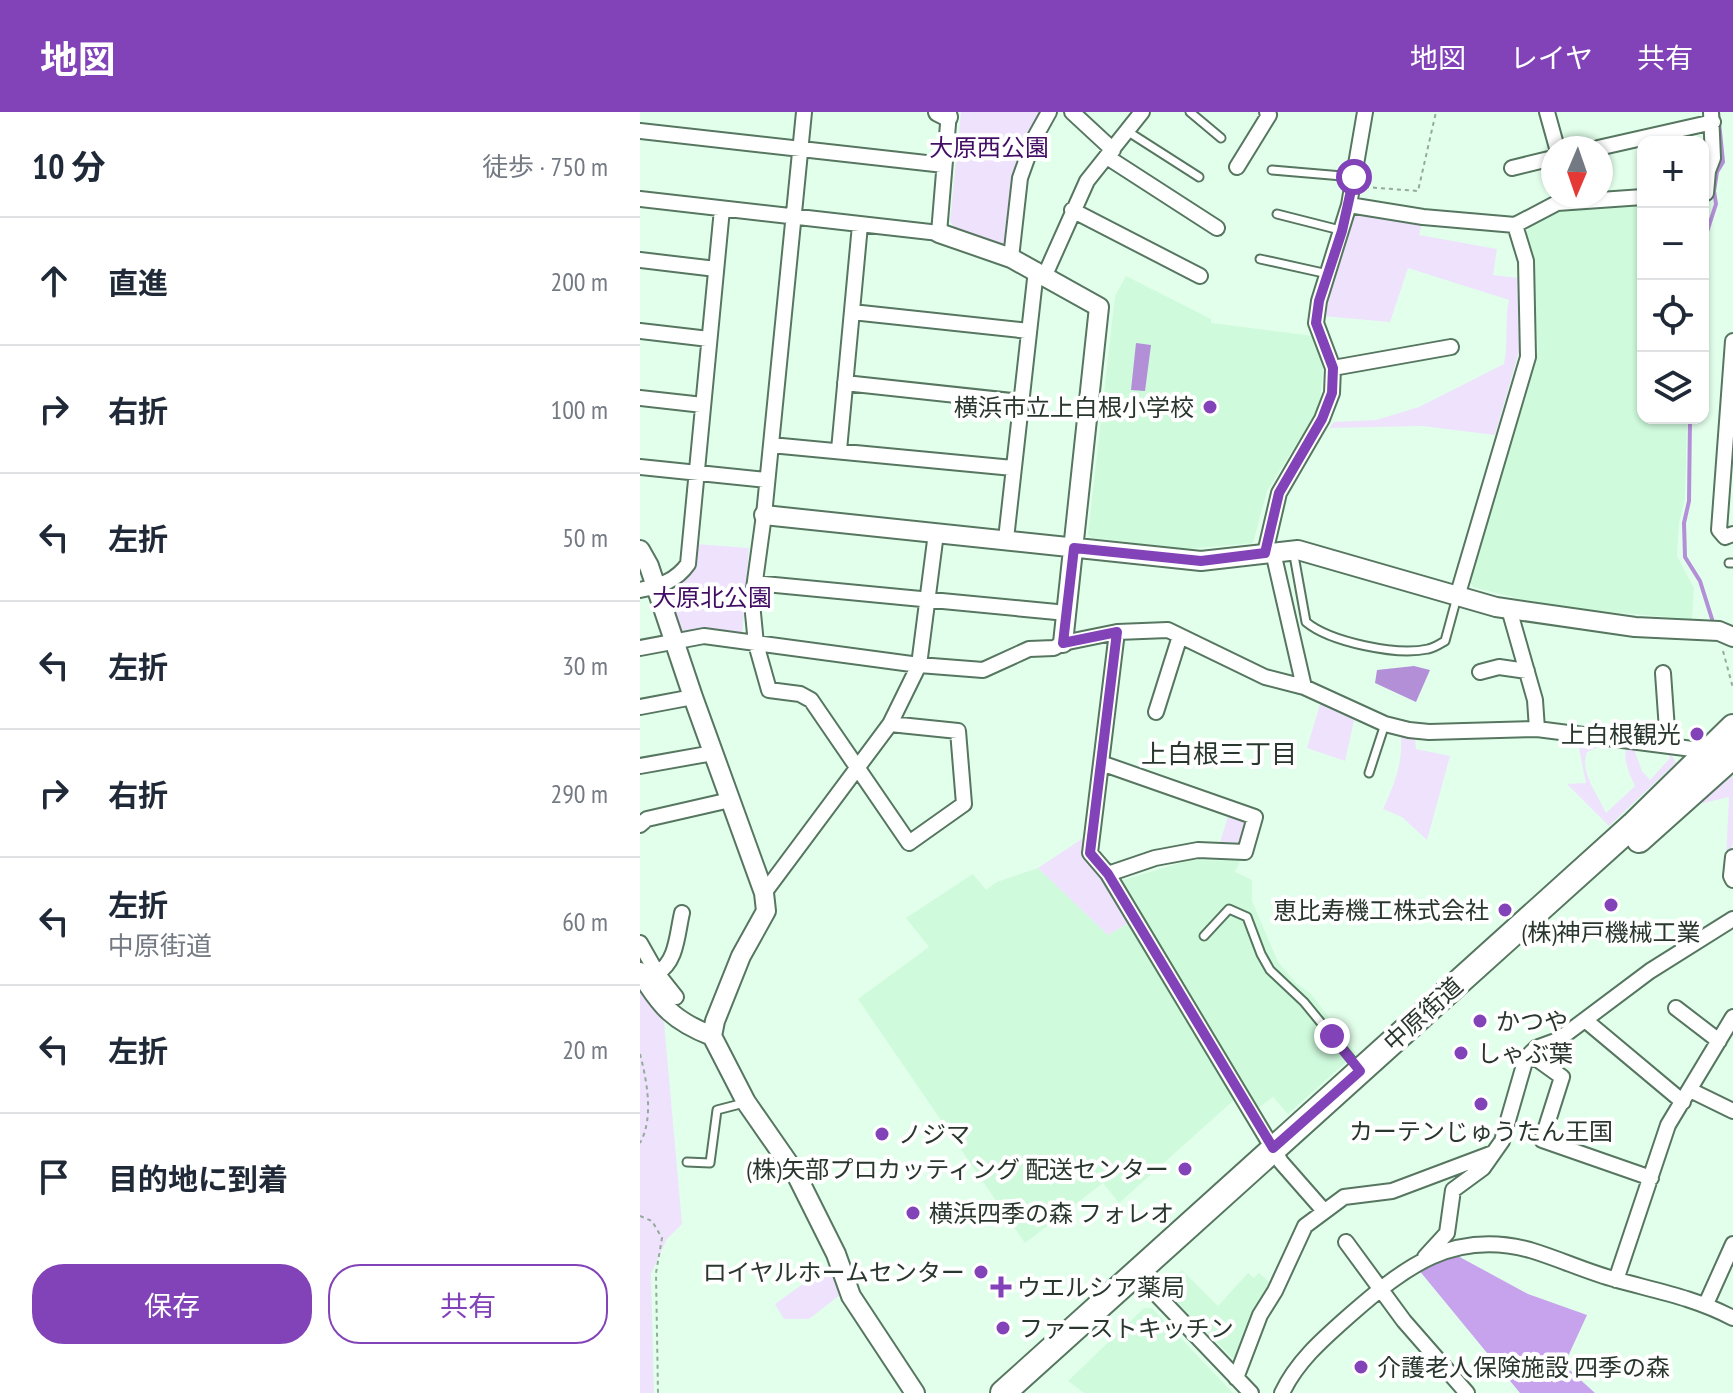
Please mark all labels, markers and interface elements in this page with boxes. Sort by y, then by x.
text: 地図 [40,34,116,83]
text: 地図 [1410,39,1466,76]
text: レイヤ [1510,39,1593,76]
text: 共有 [1637,39,1693,76]
park label: 大原西公園 [929,132,1049,163]
north arrow [1541,136,1613,208]
map controls [1637,136,1709,424]
button: + [1637,136,1709,208]
text: 10 分 [32,144,105,188]
text: 徒歩 · 750 m [482,150,608,183]
route start [1336,159,1372,195]
button: − [1637,208,1709,280]
icon: ahead [32,259,76,303]
text: 直進 [108,263,168,302]
text: 200 m [550,265,608,298]
button: locate [1637,280,1709,352]
button: layers [1637,352,1709,424]
icon: right [32,387,76,431]
text: 右折 [108,391,168,430]
place label: 横浜市立上白根小学校 [954,392,1194,423]
text: 100 m [550,393,608,426]
marker: 横浜市立上白根小学校 [1201,398,1219,416]
icon: left [32,515,76,559]
text: 左折 [108,519,168,558]
text: 50 m [562,521,608,554]
park label: 大原北公園 [652,582,772,613]
icon: left [32,643,76,687]
text: 左折 [108,647,168,686]
text: 30 m [562,649,608,682]
place label: 上白根観光 [1561,719,1681,750]
marker: 上白根観光 [1688,725,1706,743]
district label: 上白根三丁目 [1141,737,1297,770]
icon: right [32,771,76,815]
text: 右折 [108,775,168,814]
text: 290 m [550,777,608,810]
text: 左折 [108,885,168,924]
place label: 恵比寿機工株式会社 [1273,895,1489,926]
marker: (株)神戸機械工業 [1602,896,1620,914]
icon: left [32,899,76,943]
marker: 恵比寿機工株式会社 [1496,901,1514,919]
text: 60 m [562,905,608,938]
place label: (株)神戸機械工業 [1521,917,1701,948]
text: 中原街道 [108,929,212,962]
street label: 中原街道 [1377,970,1469,1058]
place label: かつや [1496,1006,1568,1037]
marker: かつや [1471,1012,1489,1030]
route end [1314,1018,1350,1054]
icon: left [32,1027,76,1071]
text: 左折 [108,1031,168,1070]
text: 20 m [562,1033,608,1066]
place label: しゃぶ葉 [1477,1038,1573,1069]
marker: しゃぶ葉 [1452,1044,1470,1062]
marker: カーテンじゅうたん王国 [1472,1095,1490,1113]
place label: カーテンじゅうたん王国 [1349,1116,1613,1147]
place label: ノジマ [898,1119,970,1150]
marker: ノジマ [873,1125,891,1143]
place label: (株)矢部プロカッティング 配送センター [746,1154,1169,1185]
icon: arrive [32,1155,76,1199]
text: 目的地に到着 [108,1159,288,1198]
marker: (株)矢部プロカッティング 配送センター [1176,1160,1194,1178]
place label: 横浜四季の森 フォレオ [929,1198,1174,1229]
marker: 横浜四季の森 フォレオ [904,1204,922,1222]
place label: ロイヤルホームセンター [702,1257,965,1288]
marker: ロイヤルホームセンター [972,1263,990,1281]
button: 保存 [32,1264,312,1344]
button: 共有 [328,1264,608,1344]
place label: ウエルシア薬局 [1017,1272,1185,1303]
marker: ウエルシア薬局 [992,1278,1010,1296]
place label: ファーストキッチン [1019,1313,1234,1344]
marker: ファーストキッチン [994,1319,1012,1337]
place label: 介護老人保険施設 四季の森 [1377,1352,1670,1383]
marker: 介護老人保険施設 四季の森 [1352,1358,1370,1376]

